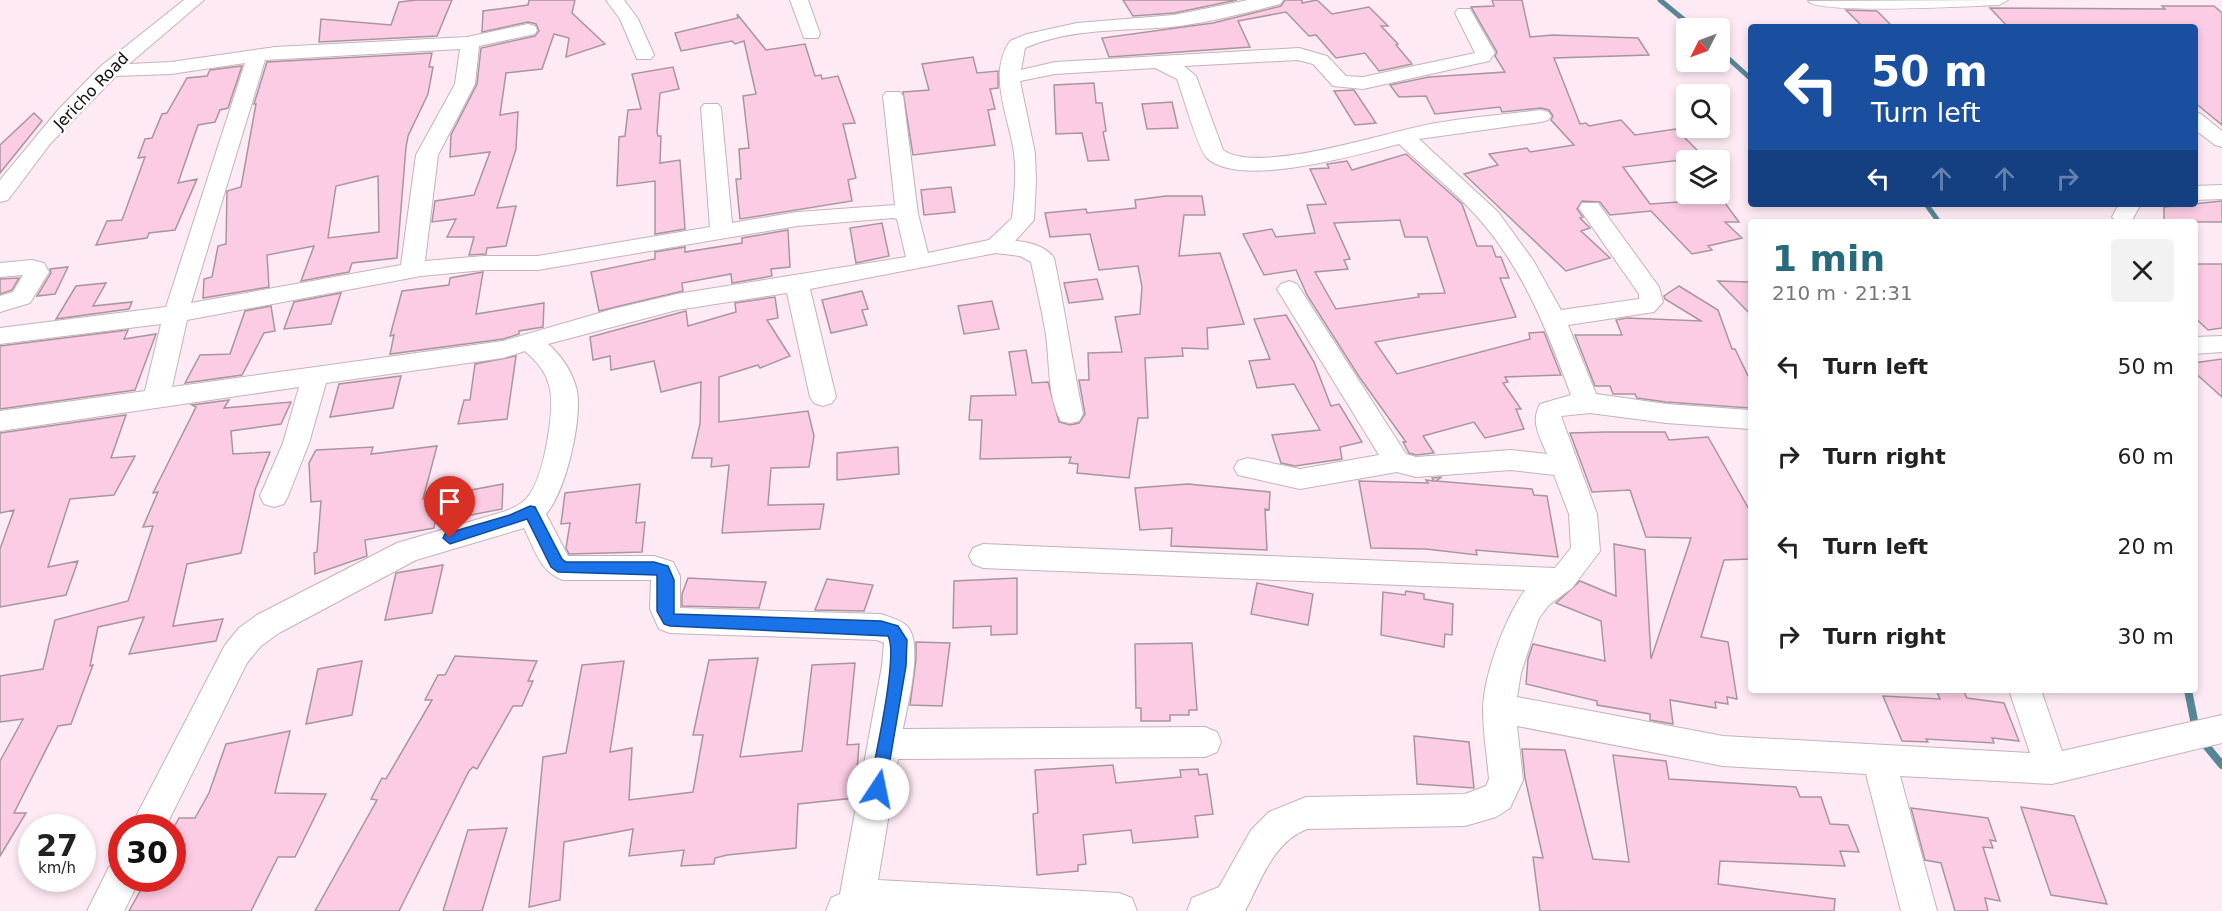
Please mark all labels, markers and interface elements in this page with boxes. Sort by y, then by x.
north arrow [1676,18,1730,72]
map controls [1676,18,1730,204]
text: 50 m [1871,47,1988,96]
icon: left [1772,48,1850,126]
street label: Jericho Road [49,49,132,134]
button: search [1676,84,1730,138]
text: Turn left [1871,97,1981,128]
button: layers [1676,150,1730,204]
icon: left [1862,162,1895,195]
icon: ahead [1925,162,1958,195]
icon: ahead [1988,162,2021,195]
icon: right [2051,162,2084,195]
text: 1 min [1772,238,1885,279]
button: close [2111,239,2174,302]
text: 210 m · 21:31 [1772,281,1913,305]
icon: left [1772,350,1805,383]
text: Turn left [1823,354,1928,379]
text: 50 m [2118,354,2174,379]
icon: right [1772,440,1805,473]
text: Turn right [1823,444,1946,469]
text: 60 m [2118,444,2174,469]
pin [424,476,475,538]
icon: arrive [433,485,466,518]
icon: left [1772,530,1805,563]
text: Turn left [1823,534,1928,559]
text: 20 m [2118,534,2174,559]
icon: right [1772,620,1805,653]
text: Turn right [1823,624,1946,649]
text: 30 m [2118,624,2174,649]
position arrow [846,757,910,821]
speed limit sign: 30 [108,814,186,892]
text: 27 [36,828,78,863]
text: km/h [38,859,76,877]

